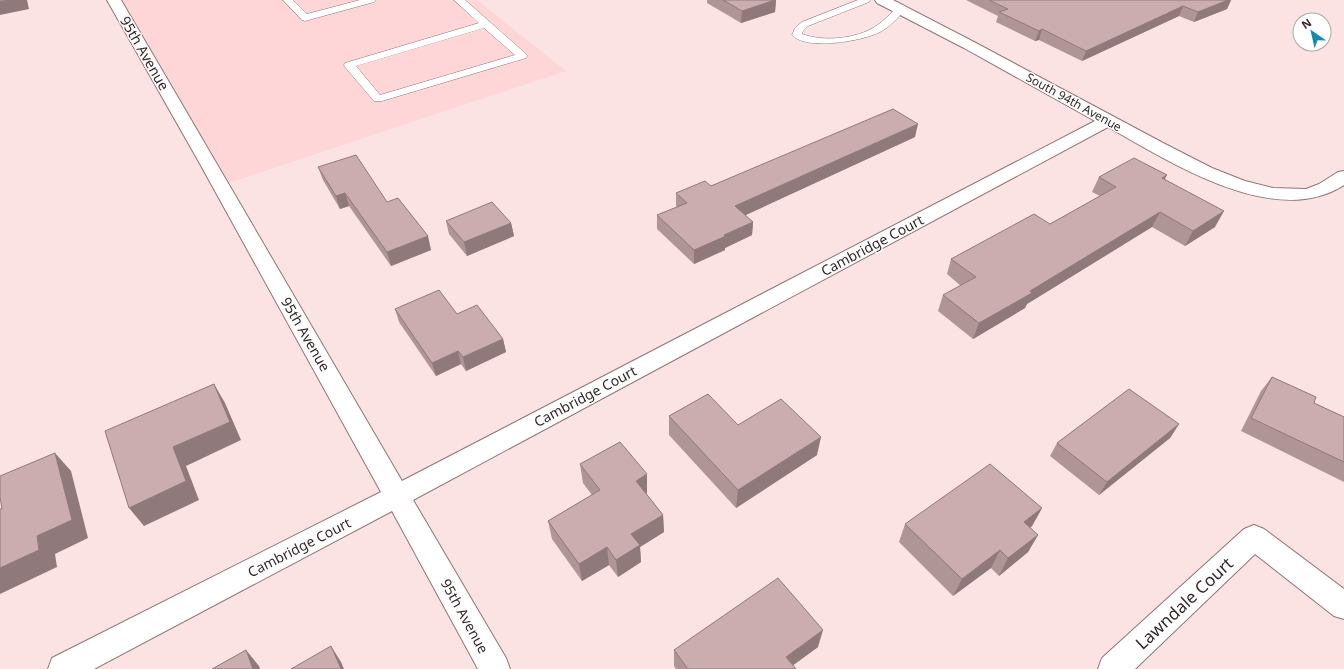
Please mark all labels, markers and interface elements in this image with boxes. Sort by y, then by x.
north arrow [1292,12,1332,52]
street label: 95th Avenue [116,13,174,94]
text: N [1298,15,1314,32]
street label: South 94th Avenue [1023,69,1125,135]
street label: Cambridge Court [817,210,927,280]
street label: 95th Avenue [277,294,335,375]
street label: Cambridge Court [530,361,640,431]
street label: Cambridge Court [244,513,354,581]
street label: Lawndale Court [1130,552,1238,654]
street label: 95th Avenue [437,575,493,657]

